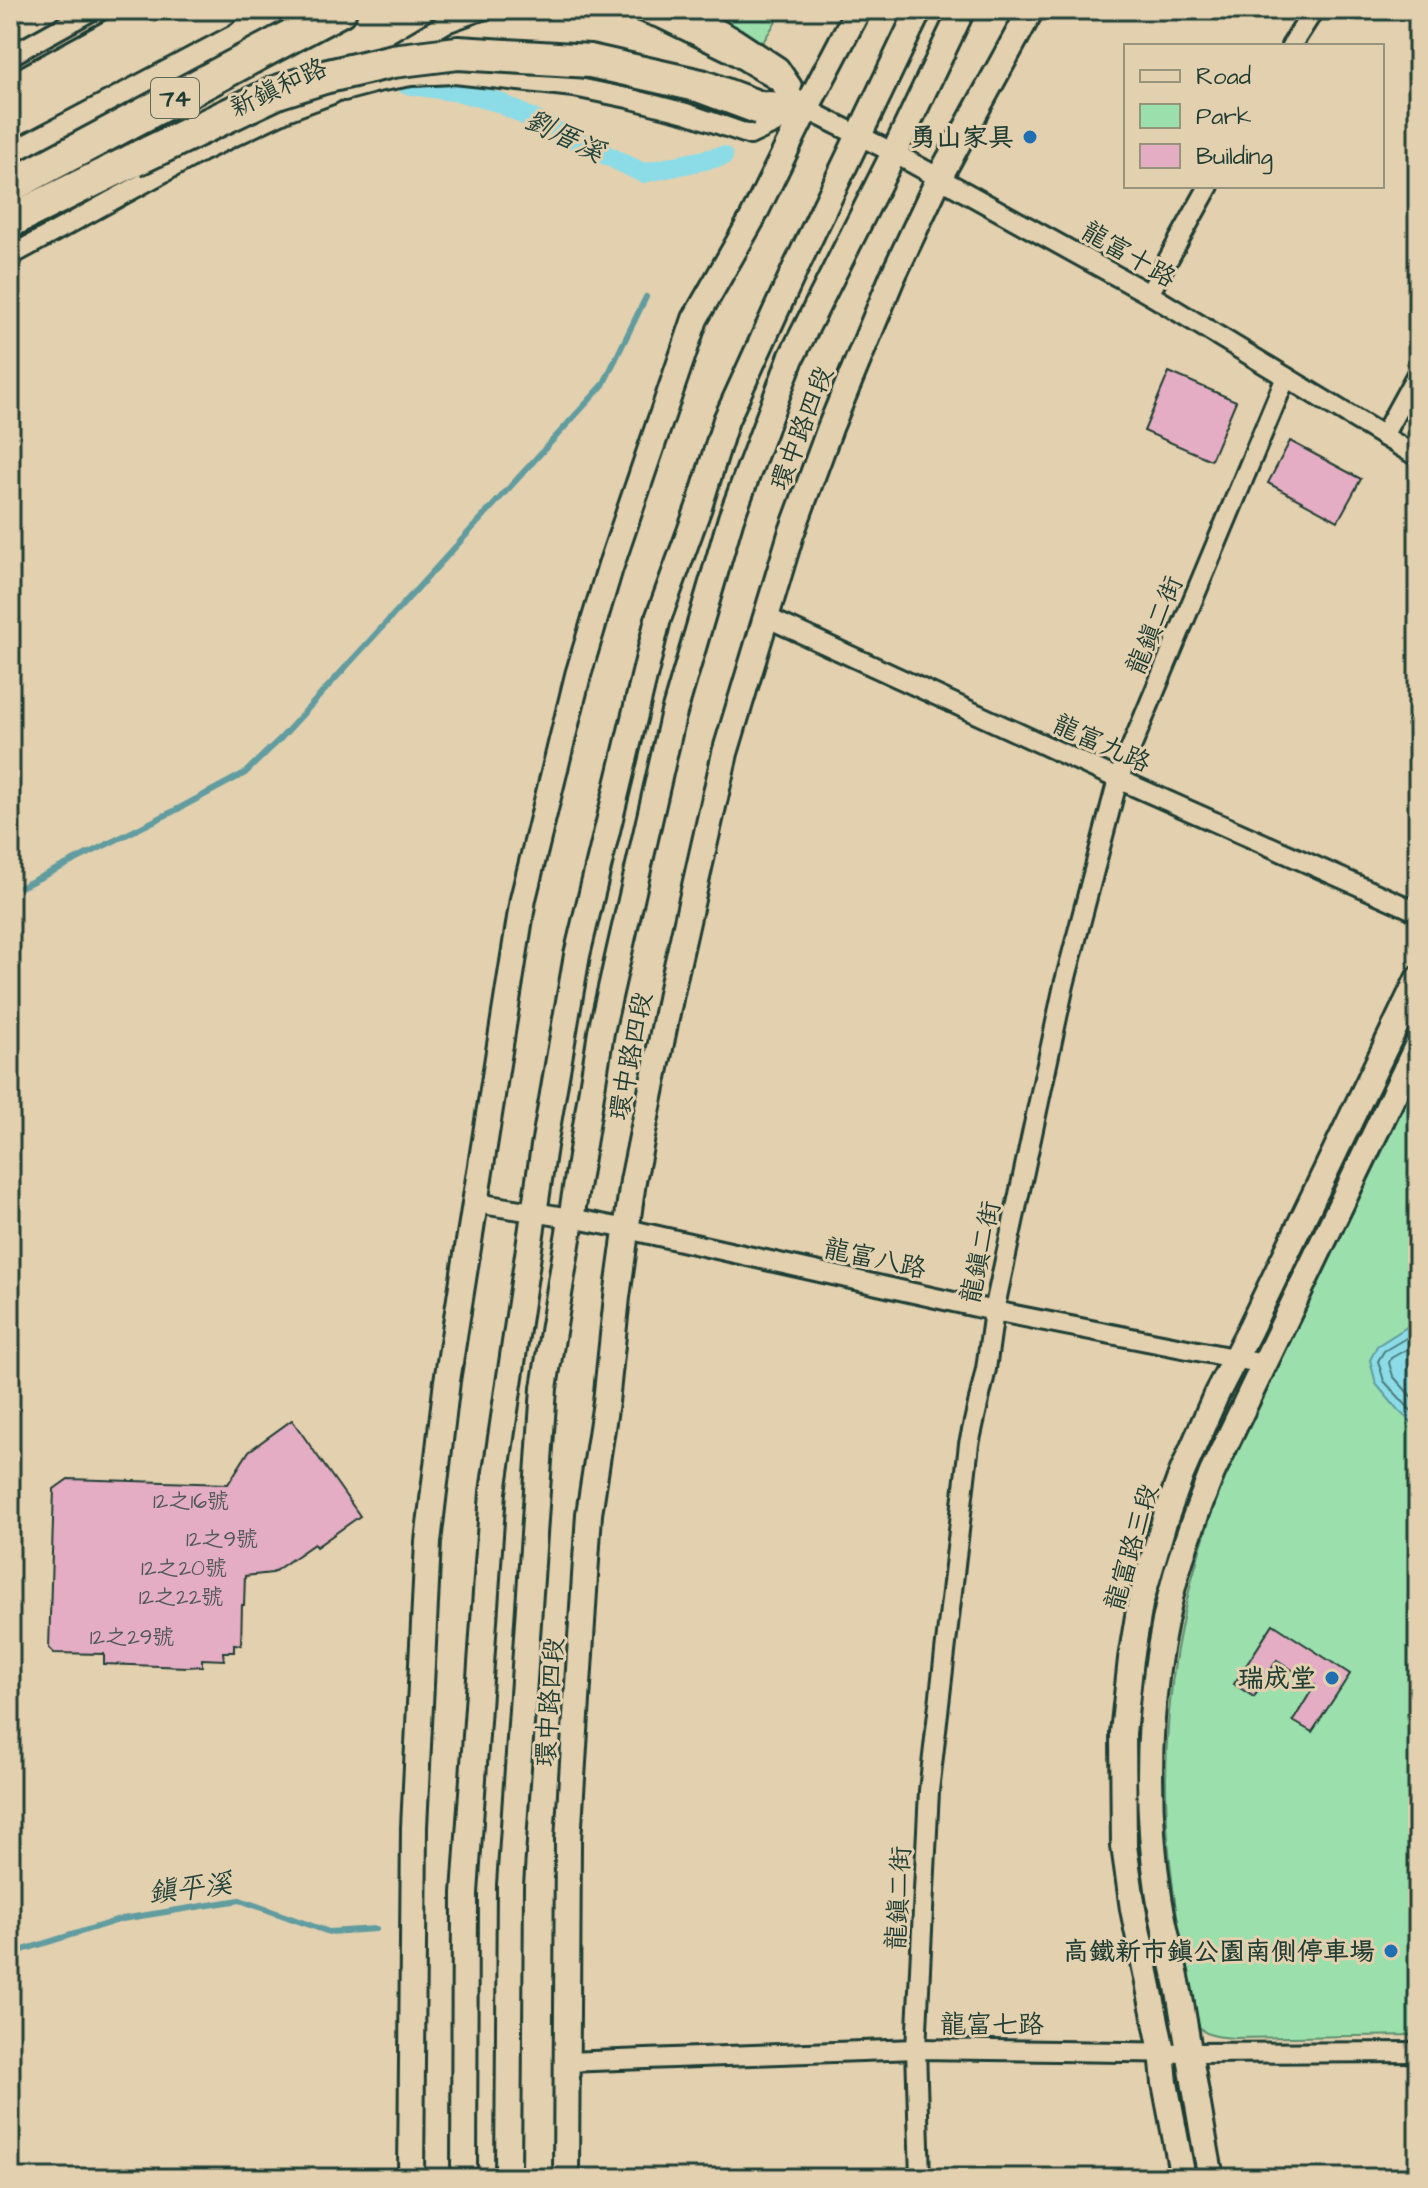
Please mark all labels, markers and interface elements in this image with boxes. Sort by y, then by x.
legend [1124,44,1384,188]
street label: 新鎮和路 [224,50,333,126]
text: Road [1196,60,1251,94]
road number: 74 [151,78,199,118]
water label: 劉厝溪 [518,100,612,173]
text: Park [1196,100,1252,134]
place label: 勇山家具 [910,120,1014,156]
marker: 勇山家具 [1021,128,1039,146]
text: Building [1196,140,1273,175]
street label: 龍富十路 [1074,213,1183,296]
street label: 環中路四段 [762,361,842,495]
street label: 龍鎮二街 [1118,570,1192,680]
street label: 龍富九路 [1047,706,1156,782]
street label: 環中路四段 [601,989,661,1123]
street label: 龍鎮二街 [953,1198,1009,1307]
street label: 龍富八路 [820,1231,929,1287]
street label: 龍富路三段 [1097,1480,1167,1615]
house number: 12之16號 [153,1486,229,1517]
house number: 12之9號 [186,1524,258,1555]
house number: 12之20號 [141,1553,227,1584]
house number: 12之22號 [139,1582,223,1613]
house number: 12之29號 [90,1622,174,1653]
street label: 環中路四段 [528,1636,572,1768]
place label: 瑞成堂 [1238,1661,1316,1697]
marker: 瑞成堂 [1323,1669,1341,1687]
street label: 龍鎮二街 [878,1845,920,1951]
water label: 鎮平溪 [146,1864,236,1913]
place label: 高鐵新市鎮公園南側停車場 [1063,1934,1375,1970]
marker: 高鐵新市鎮公園南側停車場 [1382,1942,1400,1960]
street label: 龍富七路 [940,2007,1044,2043]

